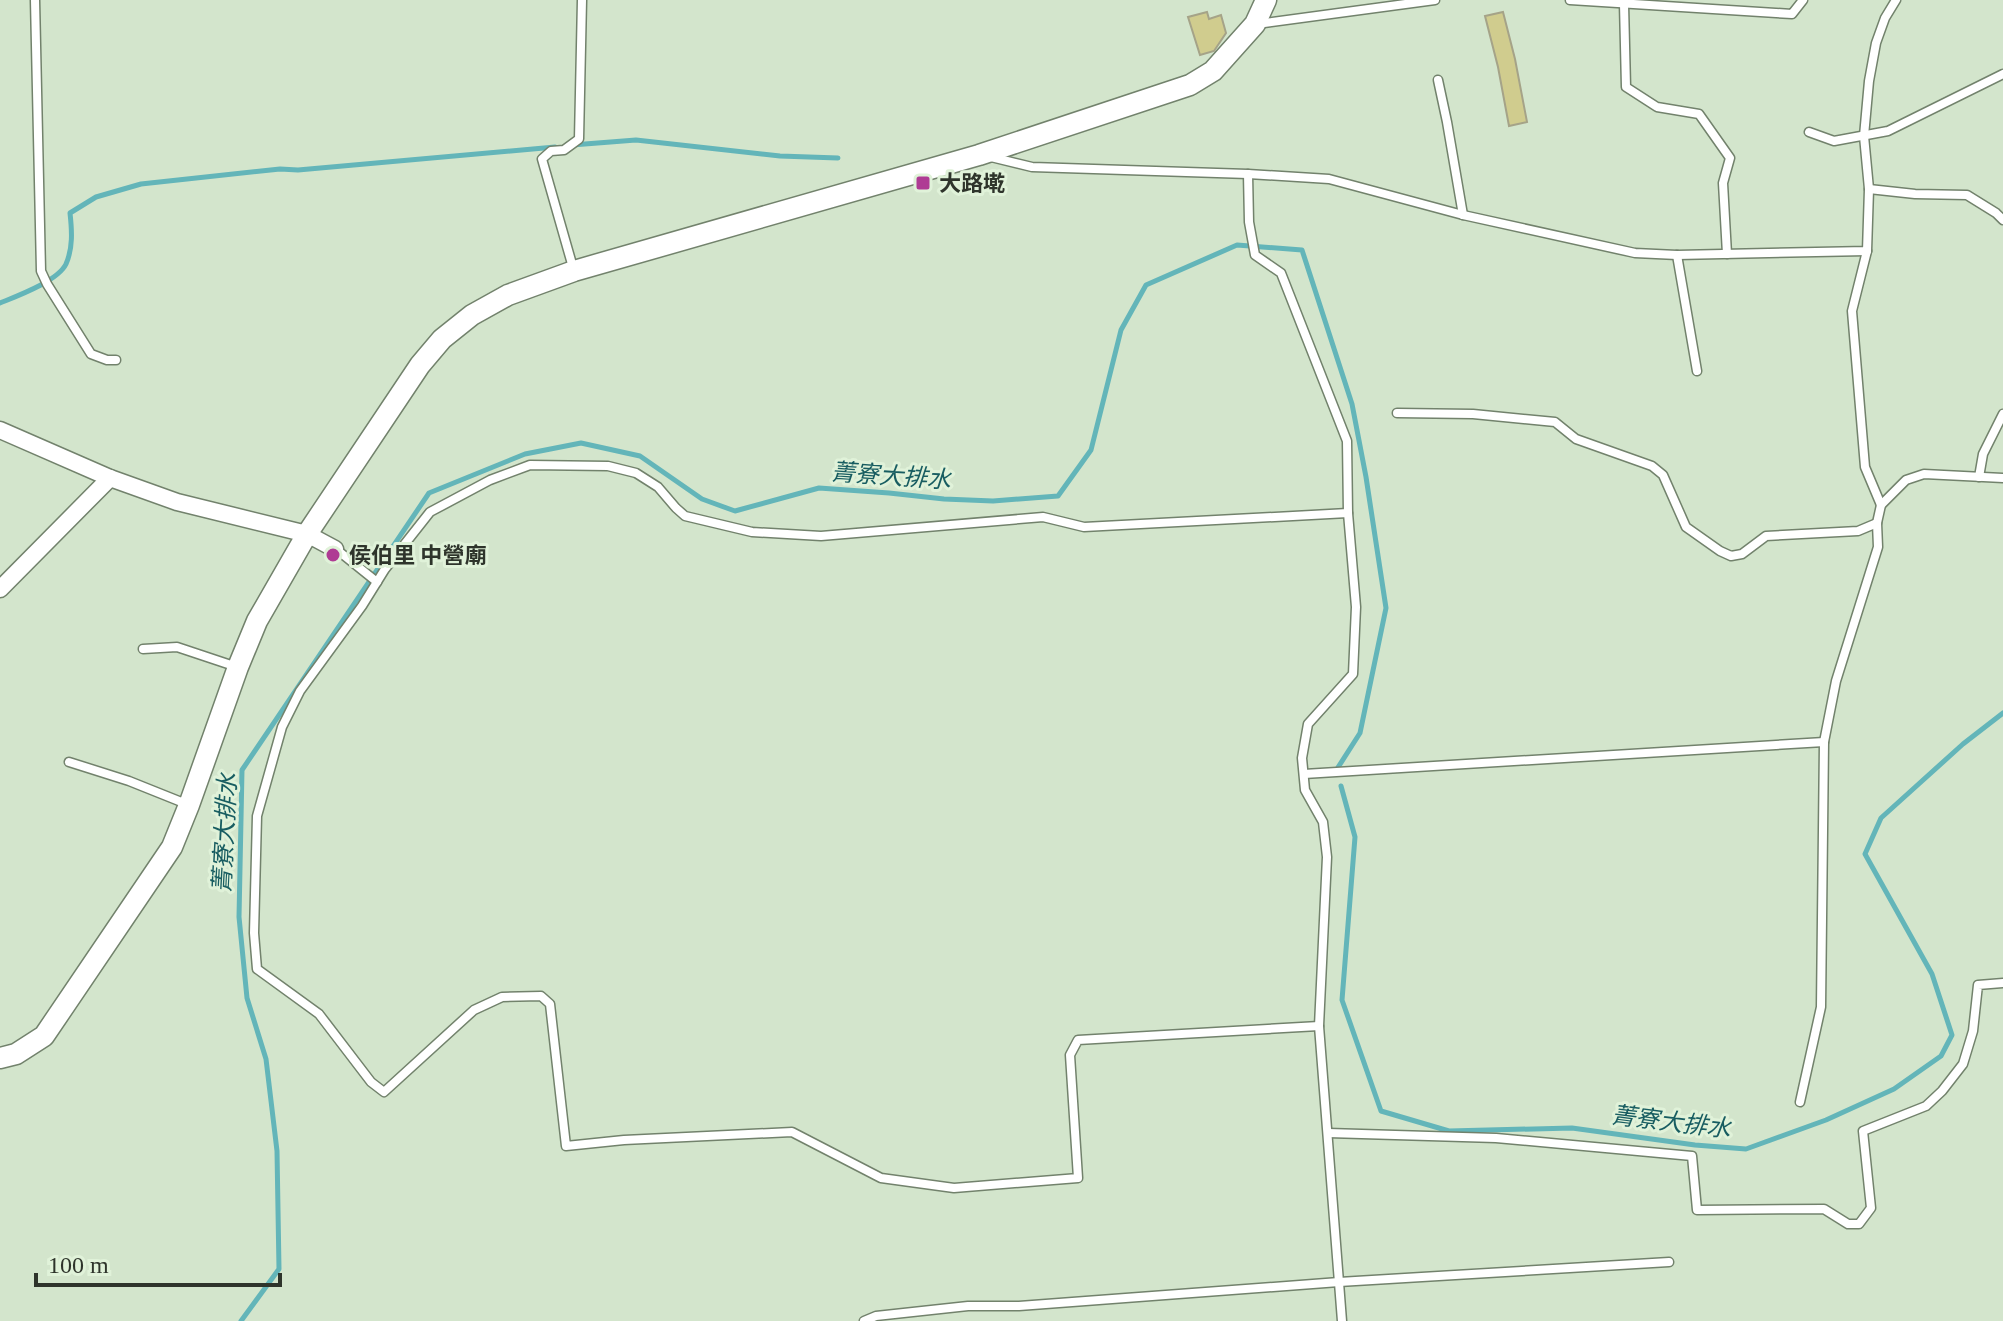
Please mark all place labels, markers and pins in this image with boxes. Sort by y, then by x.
place label: 大路墘 [939,171,1005,196]
marker: 大路墘 [914,174,932,192]
place label: 侯伯里 中營廟 [349,543,487,568]
marker: 侯伯里 中營廟 [324,546,342,564]

